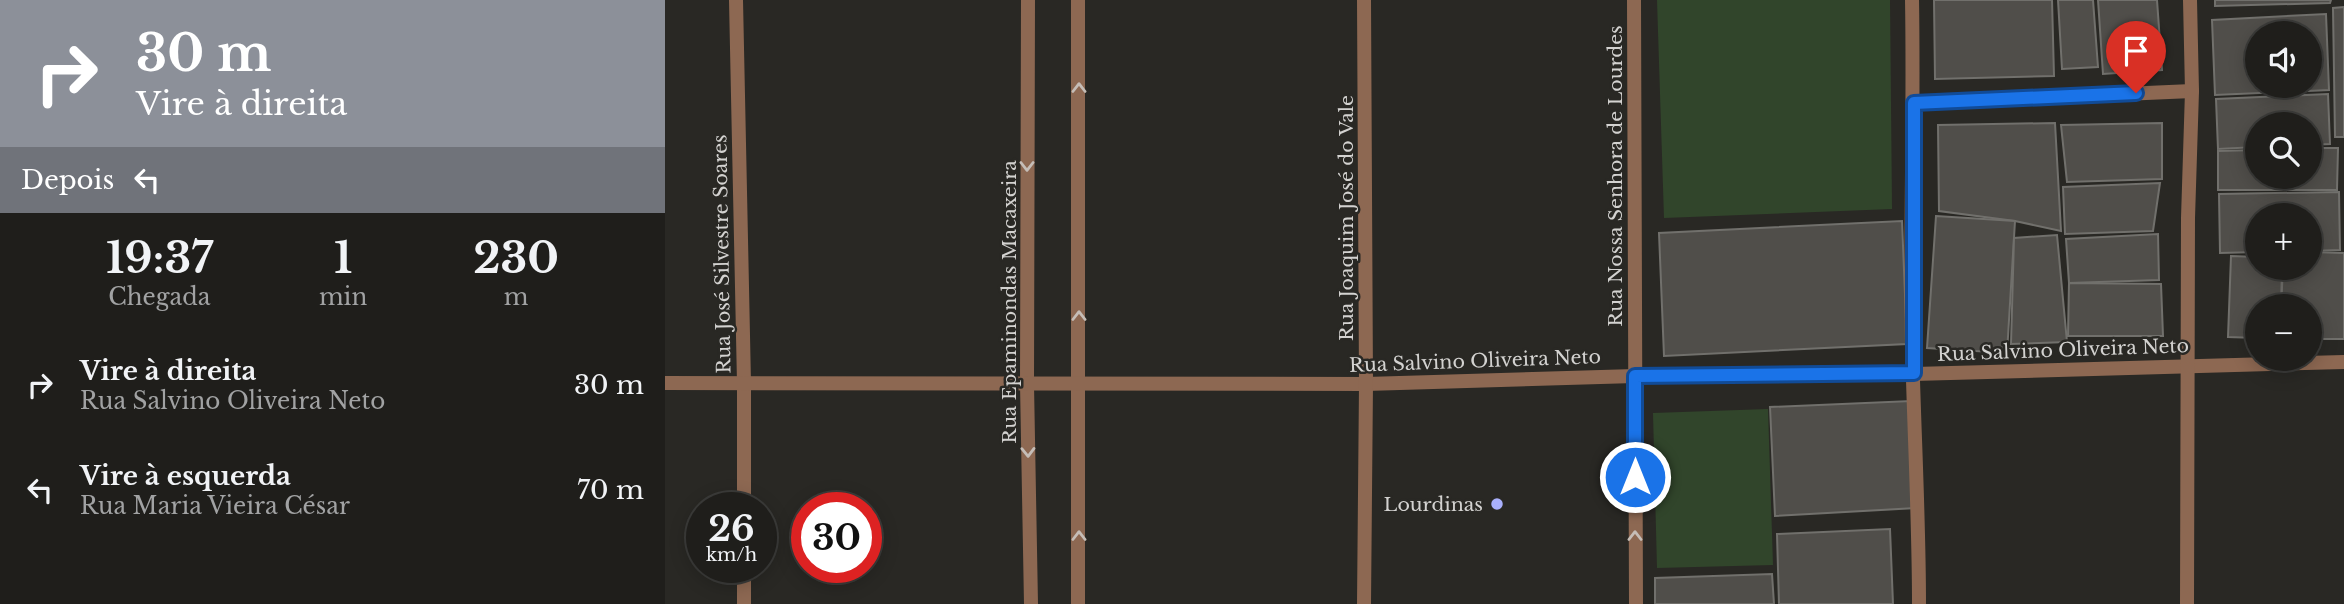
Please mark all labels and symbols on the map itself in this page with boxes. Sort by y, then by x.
pin [2106,21,2166,93]
street label: Rua Nossa Senhora de Lourdes [1604,25,1627,327]
one-way arrow [1071,82,1087,93]
street label: Rua Joaquim José do Vale [1335,95,1358,341]
street label: Rua José Silvestre Soares [708,134,736,374]
street label: Rua Epaminondas Macaxeira [998,160,1021,444]
one-way arrow [1019,161,1035,172]
one-way arrow [1071,310,1087,320]
street label: Rua Salvino Oliveira Neto [1937,334,2189,366]
street label: Rua Salvino Oliveira Neto [1349,345,1601,377]
position arrow [1598,440,1672,514]
one-way arrow [1021,447,1036,458]
speed limit sign: 30 [791,492,882,583]
place label: Lourdinas [1384,493,1483,516]
marker: Lourdinas [1489,496,1505,512]
one-way arrow [1071,530,1087,541]
one-way arrow [1627,530,1643,541]

